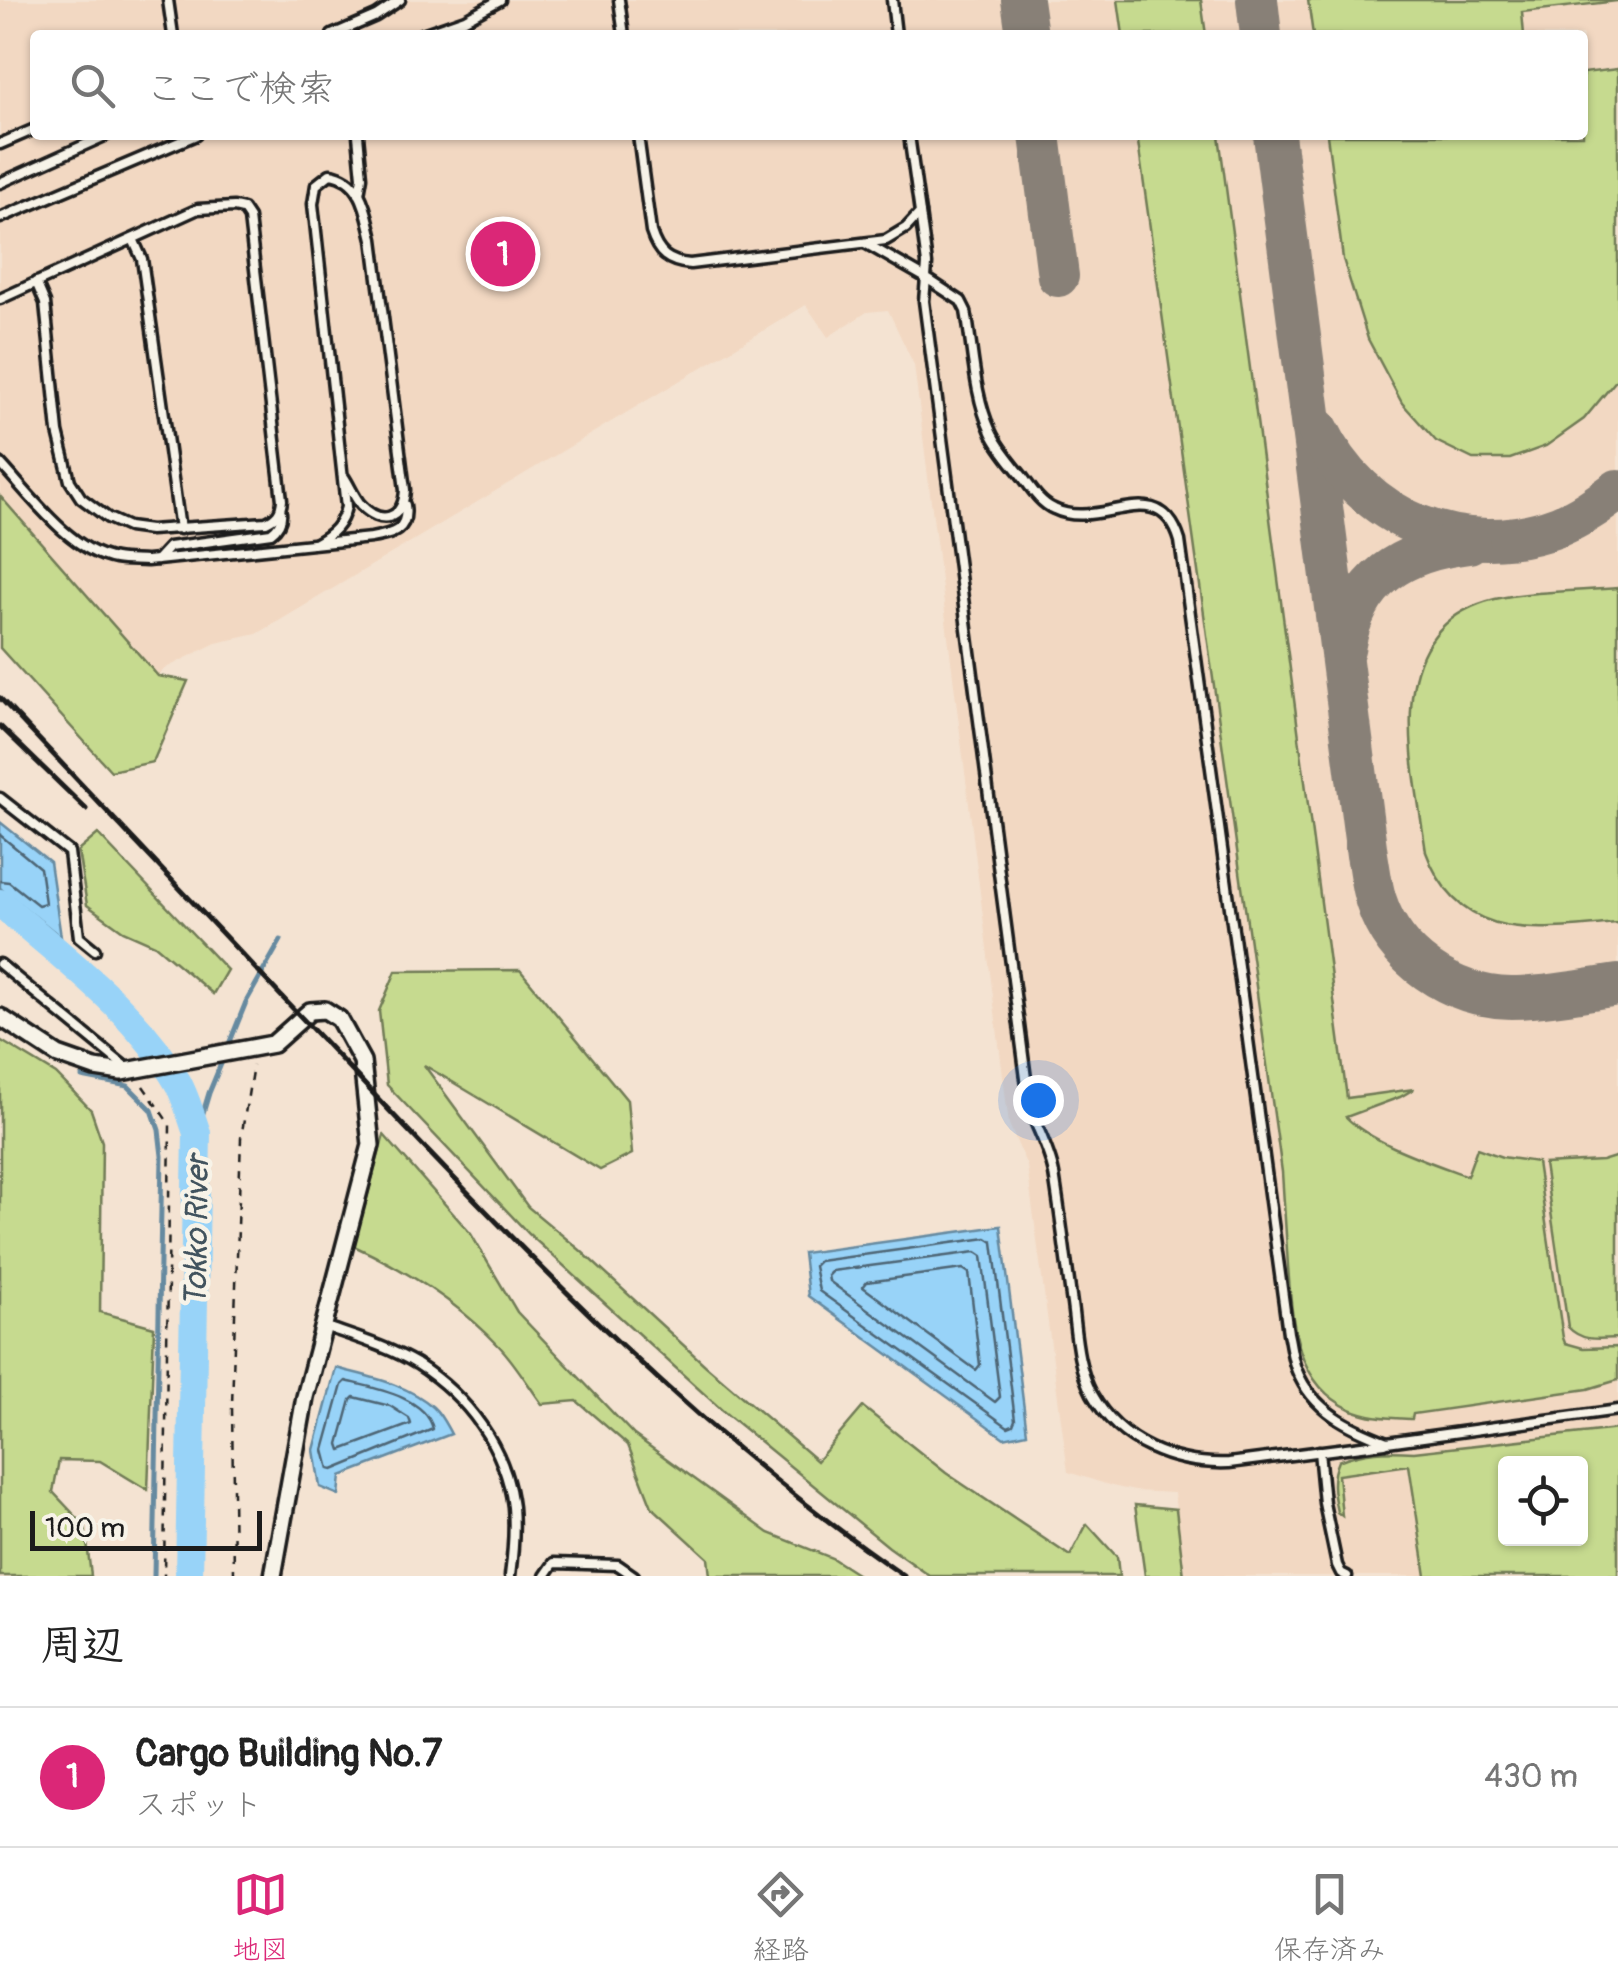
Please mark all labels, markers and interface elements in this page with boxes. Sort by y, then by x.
search box [30,30,1588,140]
icon: search [65,58,120,113]
text: ここで検索 [145,65,335,113]
pin: 1 [470,216,536,292]
your location [1013,1075,1064,1126]
water label: Tokko River [176,1152,218,1307]
map controls [1498,1456,1588,1546]
button: locate [1498,1456,1588,1546]
scale bar [30,1506,262,1550]
text: 100 m [45,1511,125,1546]
text: 周辺 [40,1620,124,1672]
text: Cargo Building No.7 [135,1730,442,1778]
text: 1 [66,1757,79,1797]
text: 430 m [1484,1757,1578,1797]
text: スポット [135,1785,263,1825]
tab: 地図 [232,1867,288,1968]
tab: 経路 [753,1867,809,1968]
tab: 保存済み [1274,1867,1386,1968]

